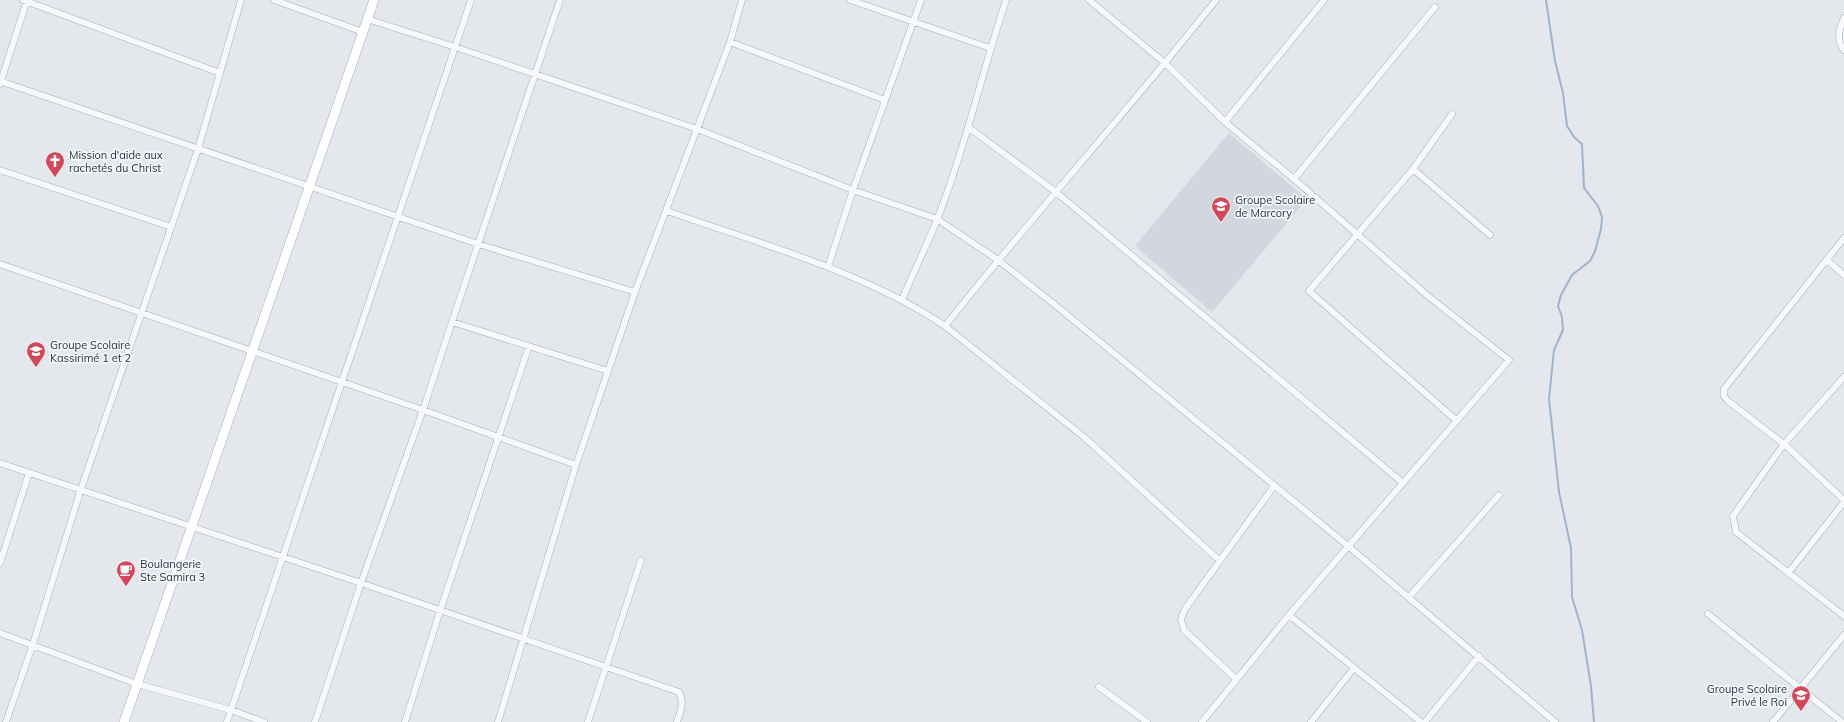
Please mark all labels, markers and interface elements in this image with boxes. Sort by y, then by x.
place label: Mission d'aide aux rachetés du Christ [69,148,163,175]
church icon: Mission d'aide aux rachetés du Christ [44,150,66,178]
place label: Groupe Scolaire de Marcory [1235,193,1315,220]
school or university icon: Groupe Scolaire de Marcory [1210,195,1232,223]
place label: Groupe Scolaire Kassirimé 1 et 2 [50,338,131,365]
school or university icon: Groupe Scolaire Kassirimé 1 et 2 [25,340,47,368]
place label: Boulangerie Ste Samira 3 [140,557,205,584]
cafe icon: Boulangerie Ste Samira 3 [115,559,137,587]
place label: Groupe Scolaire Privé le Roi [1707,682,1787,709]
school or university icon: Groupe Scolaire Privé le Roi [1790,684,1812,712]

